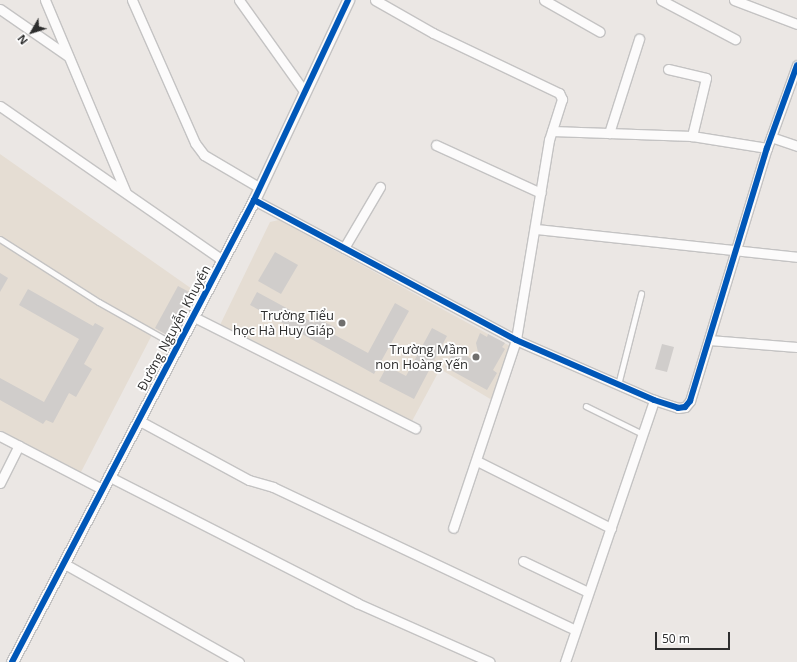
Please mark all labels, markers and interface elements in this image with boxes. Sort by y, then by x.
north arrow [12,12,52,52]
text: N [14,32,31,48]
street label: Đường Nguyễn Khuyến [134,263,214,393]
place label: Trường Tiểu học Hà Huy Giáp [233,308,334,339]
marker: Trường Tiểu học Hà Huy Giáp [337,318,347,328]
place label: Trường Mầm non Hoàng Yến [375,342,468,373]
marker: Trường Mầm non Hoàng Yến [471,352,481,362]
scale bar [657,624,732,650]
text: 50 m [662,630,690,647]

